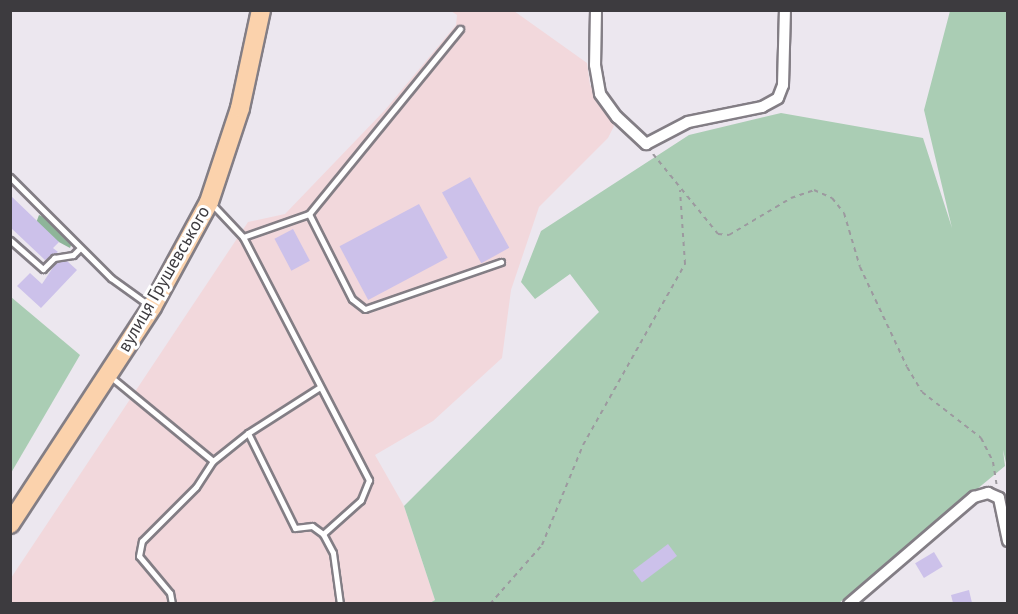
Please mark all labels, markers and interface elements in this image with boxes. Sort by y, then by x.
street label: вулиця Грушевського [113,202,215,356]

